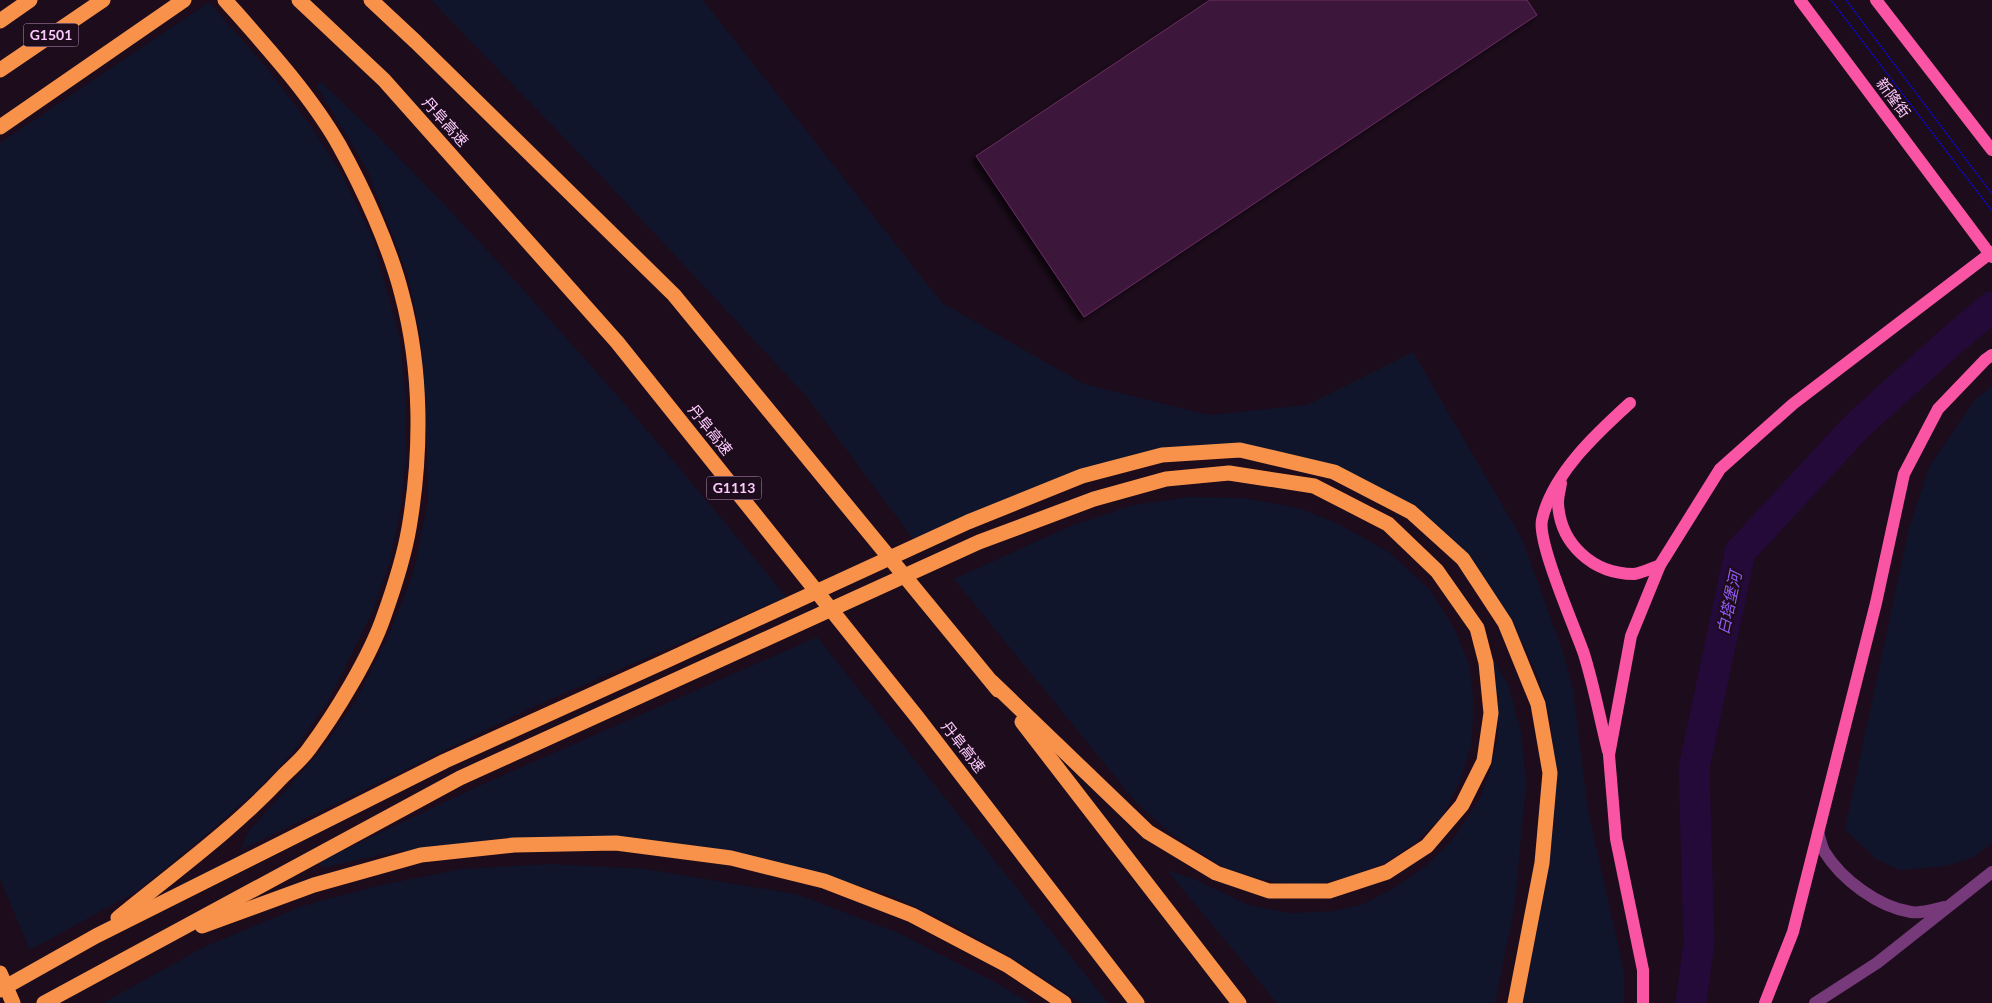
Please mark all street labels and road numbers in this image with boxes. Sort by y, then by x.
road number: G1501 [23,24,78,46]
street label: 新隆街 [1873,74,1915,121]
street label: 丹阜高速 [419,93,473,150]
street label: 丹阜高速 [685,400,737,458]
road number: G1113 [706,476,762,499]
street label: 丹阜高速 [938,717,989,776]

